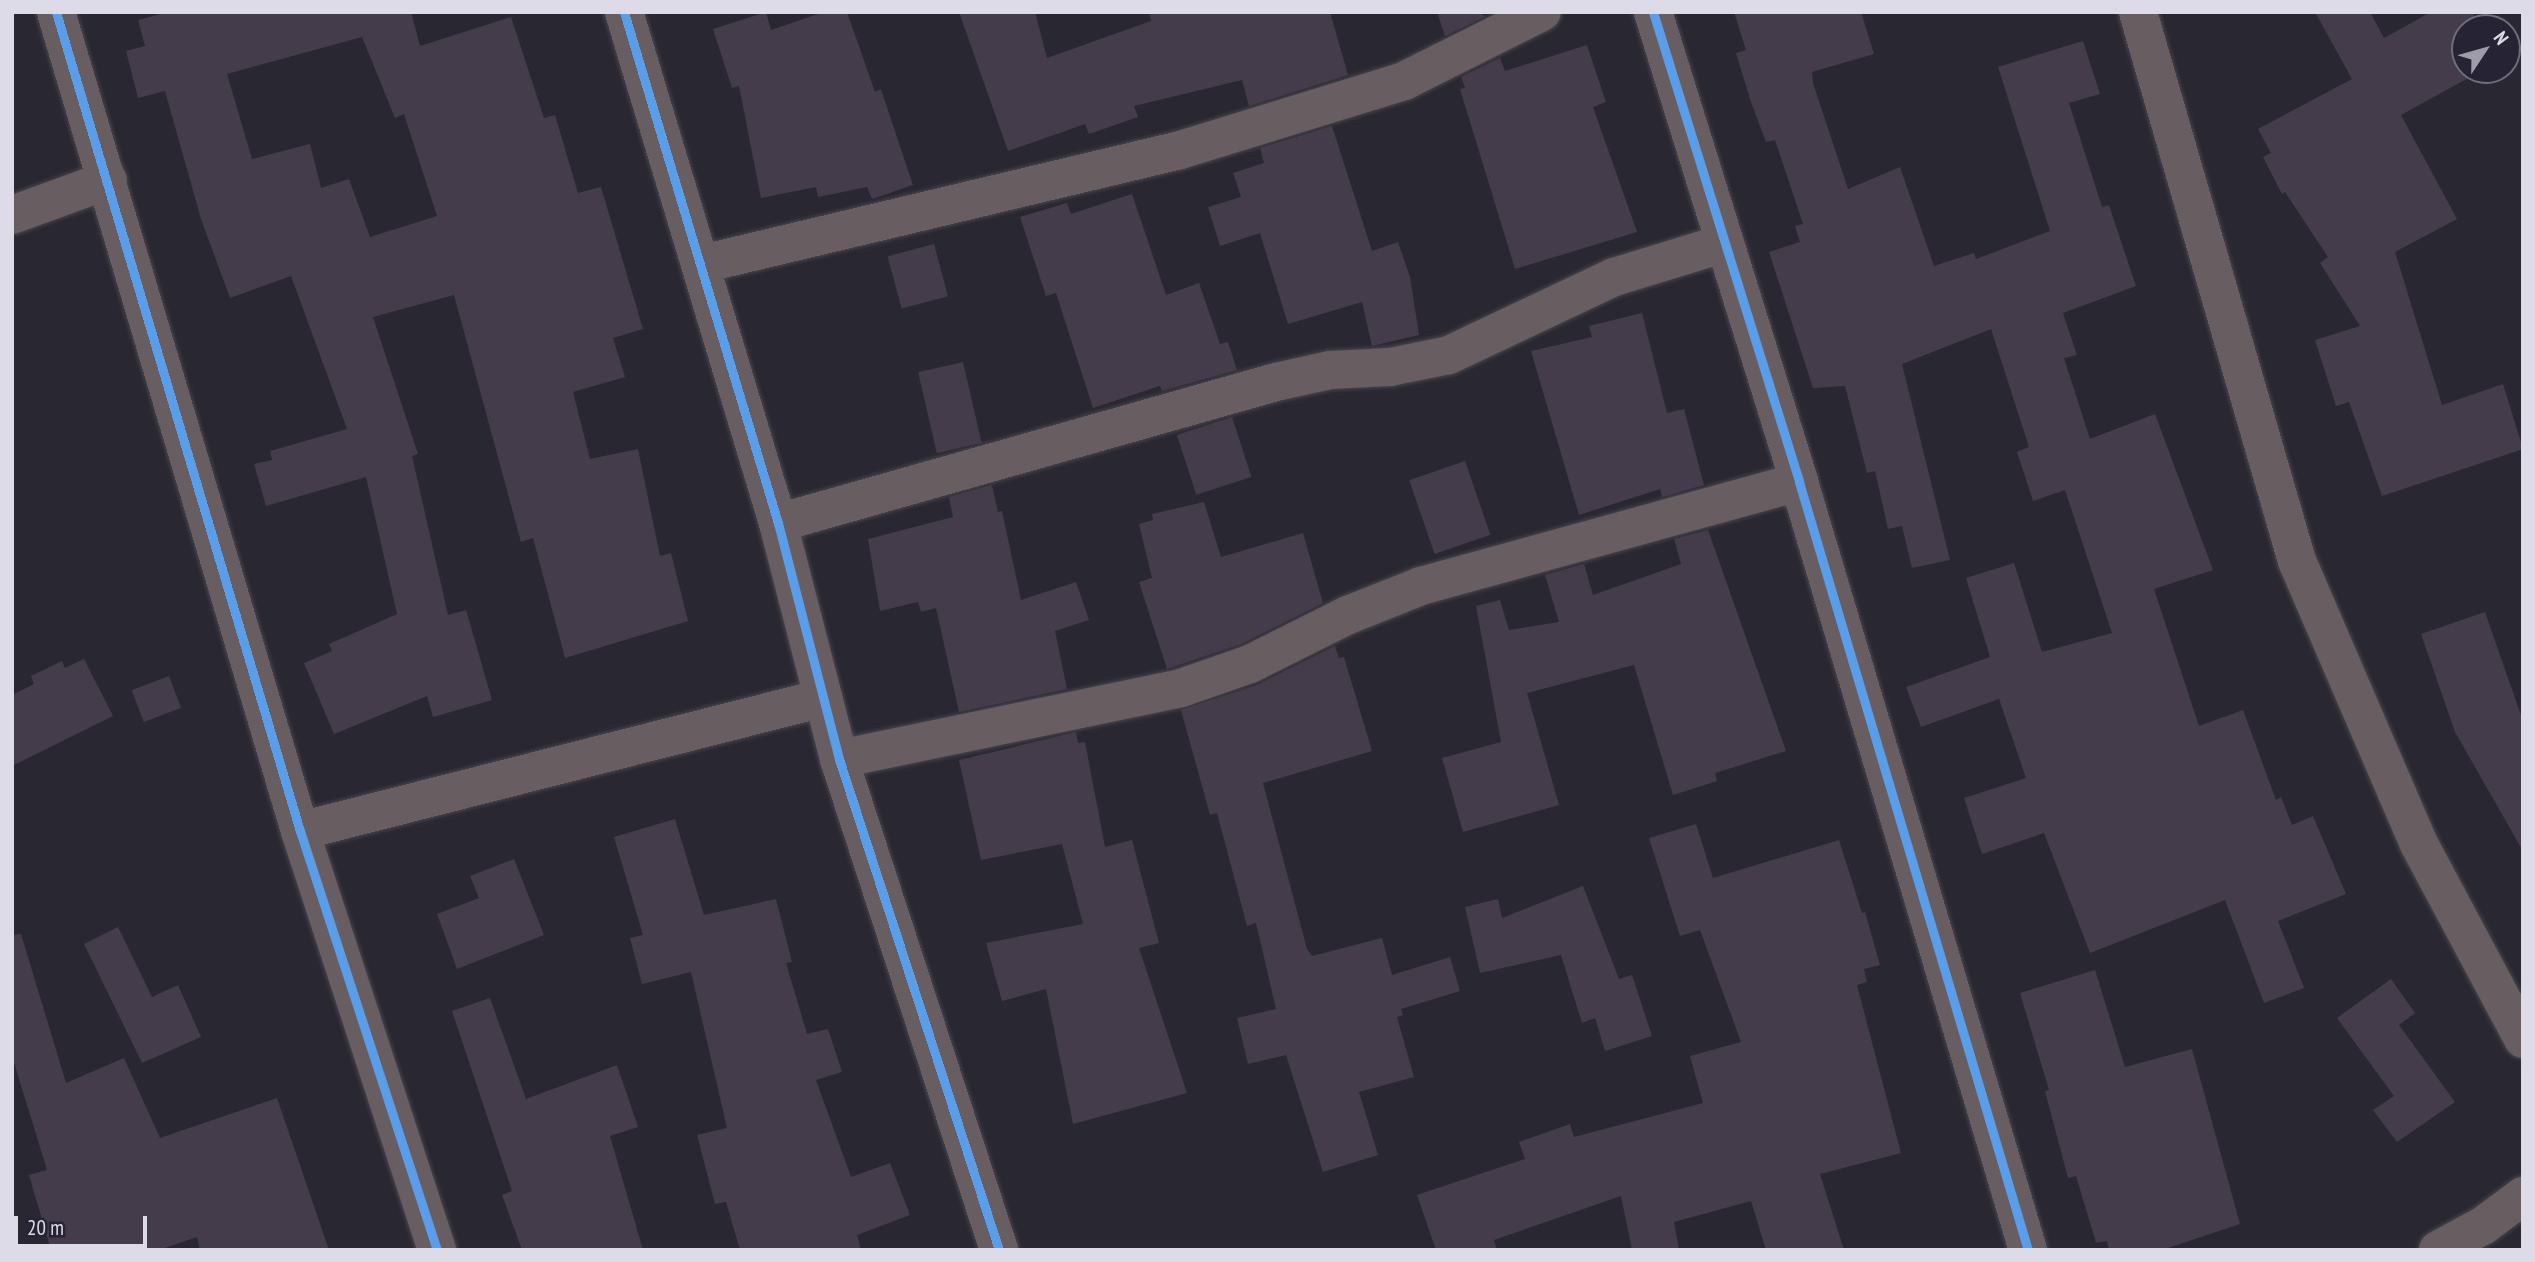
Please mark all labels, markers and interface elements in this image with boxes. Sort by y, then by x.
north arrow [2451,14,2521,84]
text: N [2489,27,2514,49]
scale bar [18,1202,150,1246]
text: 20 m [27,1214,64,1241]

